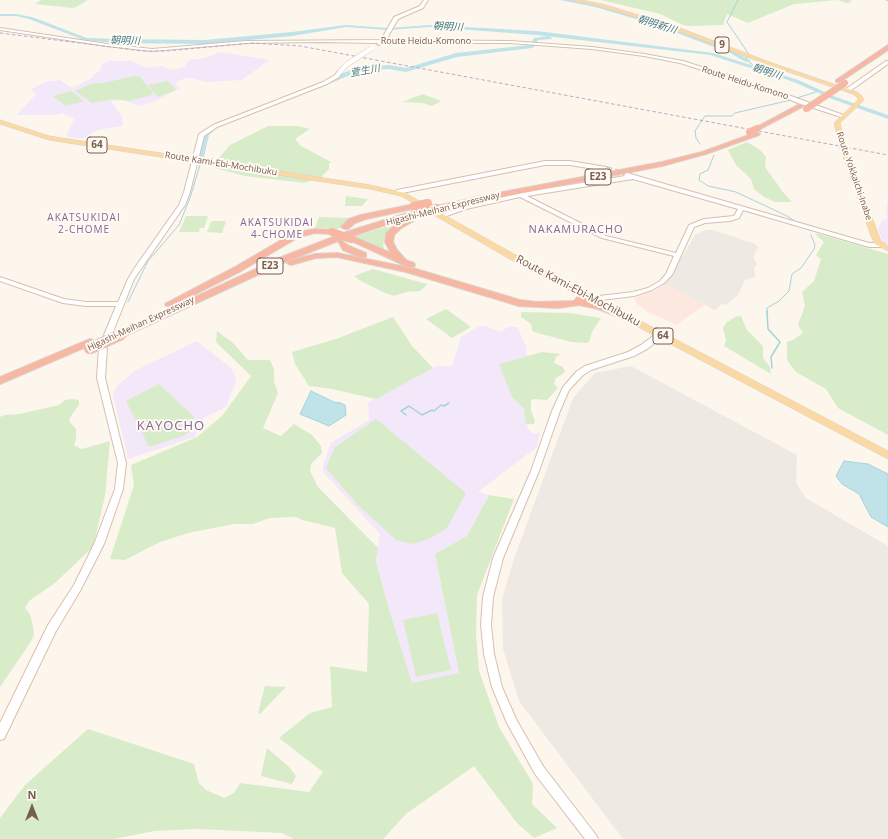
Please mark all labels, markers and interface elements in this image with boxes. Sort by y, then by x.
water label: 朝明新川 [636,13,678,37]
water label: 朝明川 [433,20,463,34]
water label: 朝明川 [110,35,140,47]
street label: Route Heidu-Komono [381,36,471,46]
road number: 9 [715,37,729,53]
water label: 萱生川 [349,62,381,80]
water label: 朝明川 [751,62,783,82]
street label: Route Heidu-Komono [700,64,790,102]
street label: Route Yokkaichi-Inabe [834,130,874,222]
road number: 64 [87,137,107,153]
street label: Route Kami-Ebi-Mochibuku [164,150,278,178]
road number: E23 [585,169,611,185]
street label: Higashi-Meihan Expressway [385,190,501,228]
district label: AKATSUKIDAI 2-CHOME [47,212,121,236]
district label: AKATSUKIDAI 4-CHOME [240,217,314,240]
district label: NAKAMURACHO [528,223,624,237]
street label: Route Kami-Ebi-Mochibuku [514,253,642,329]
road number: E23 [257,258,283,274]
street label: Higashi-Meihan Expressway [86,294,196,354]
road number: 64 [653,328,673,344]
district label: KAYOCHO [137,418,205,434]
north arrow [12,787,52,827]
text: N [28,787,36,802]

